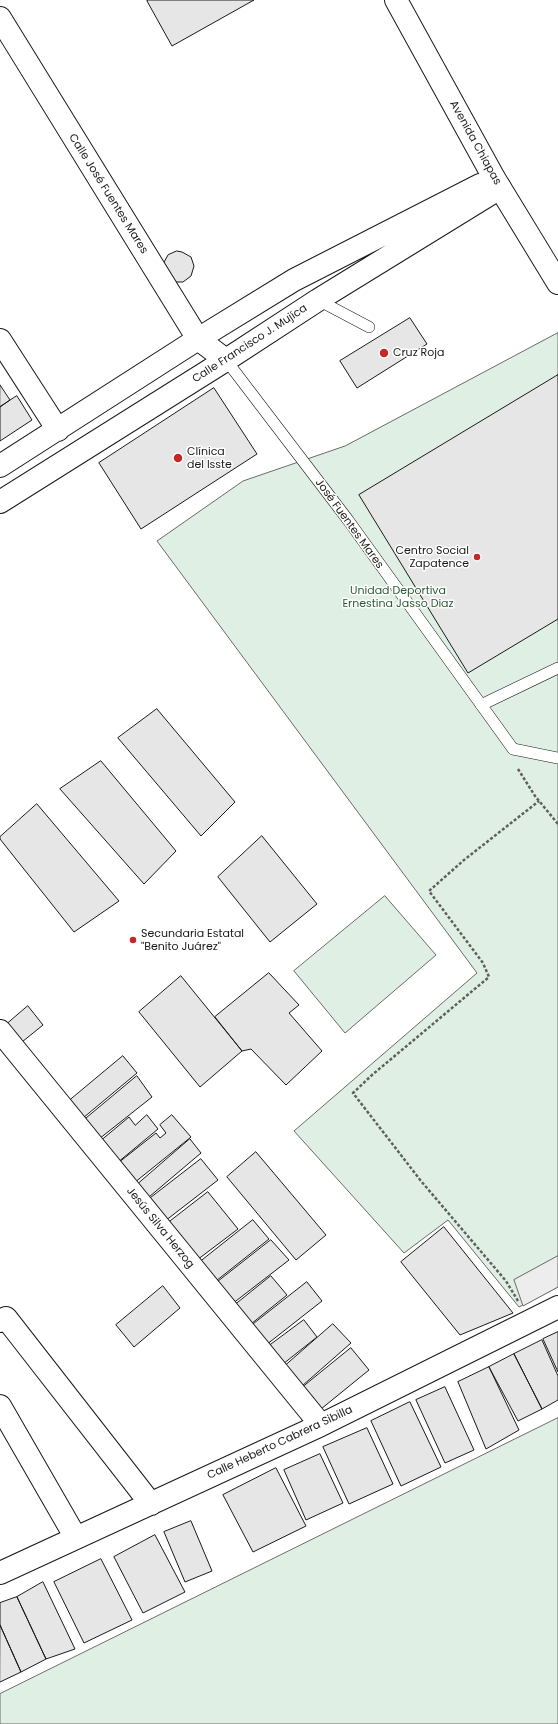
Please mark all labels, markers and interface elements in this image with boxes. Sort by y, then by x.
street label: Avenida Chiapas [446,99,504,187]
street label: Calle José Fuentes Mares [66,132,150,256]
street label: Calle Francisco J. Mujíca [190,302,310,386]
place label: Cruz Roja [393,346,444,360]
marker: Cruz Roja [378,347,390,359]
place label: Clínica del Isste [187,445,232,471]
marker: Clínica del Isste [172,452,184,464]
street label: José Fuentes Mares [312,476,386,572]
place label: Centro Social Zapatence [396,544,469,570]
marker: Centro Social Zapatence [472,552,482,562]
park label: Unidad Deportiva Ernestina Jasso Diaz [342,584,454,610]
place label: Secundaria Estatal "Benito Juárez" [141,927,244,953]
marker: Secundaria Estatal "Benito Juárez" [128,935,138,945]
street label: Jesús Silva Herzog [123,1185,197,1271]
street label: Calle Heberto Cabrera Sibilla [205,1403,355,1483]

